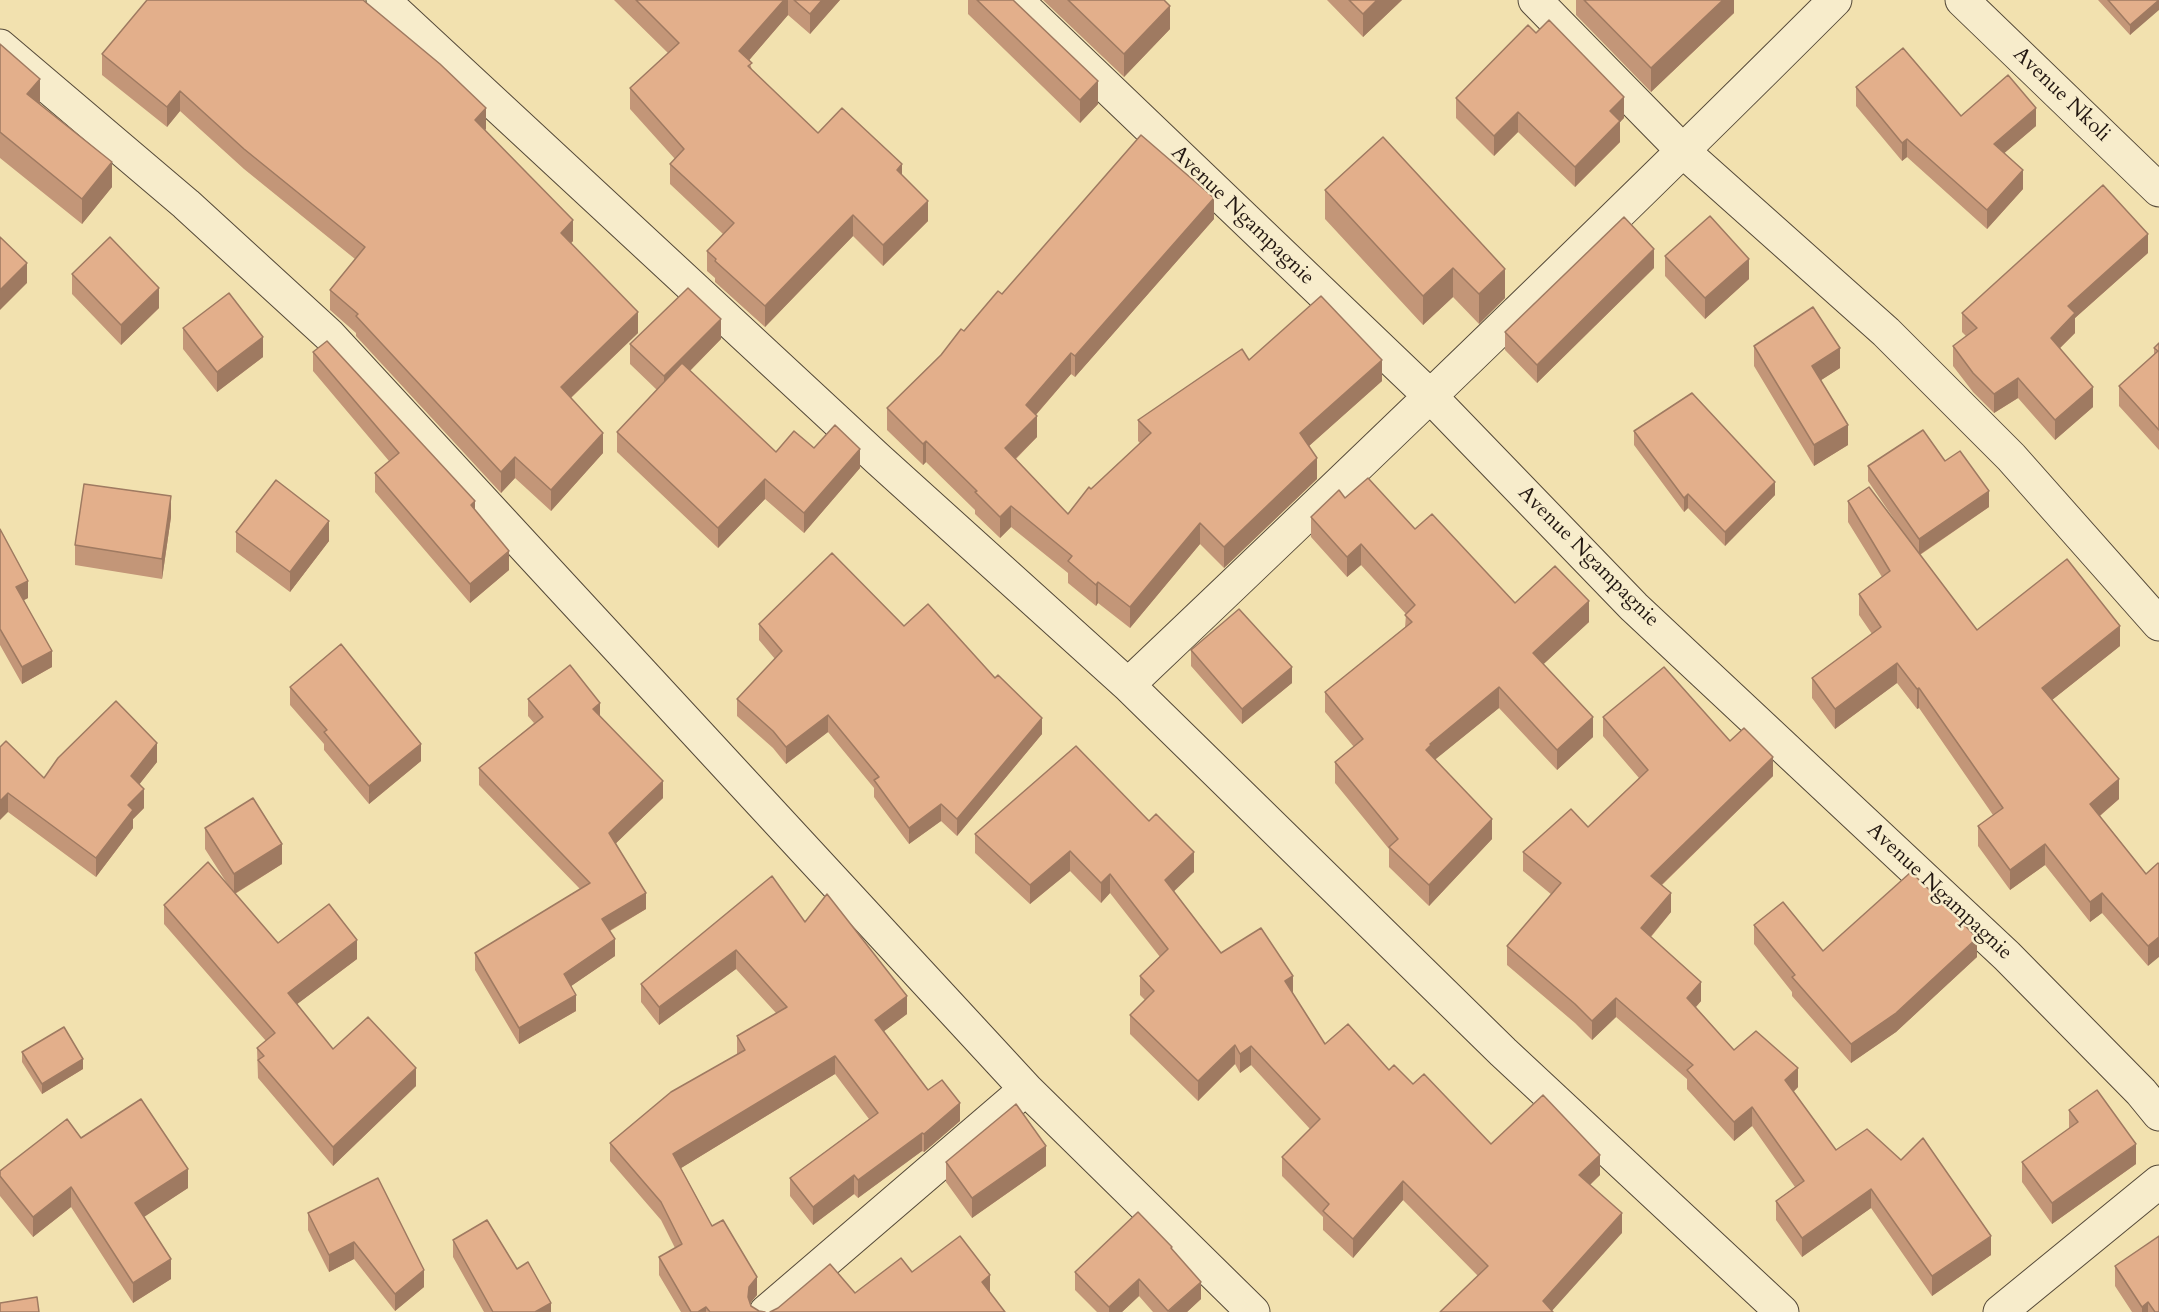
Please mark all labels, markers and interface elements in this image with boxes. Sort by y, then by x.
street label: Avenue Nkoli [2007,42,2115,148]
street label: Avenue Ngampagnie [1165,141,1319,291]
street label: Avenue Ngampagnie [1512,481,1664,633]
street label: Avenue Ngampagnie [1861,818,2017,966]

